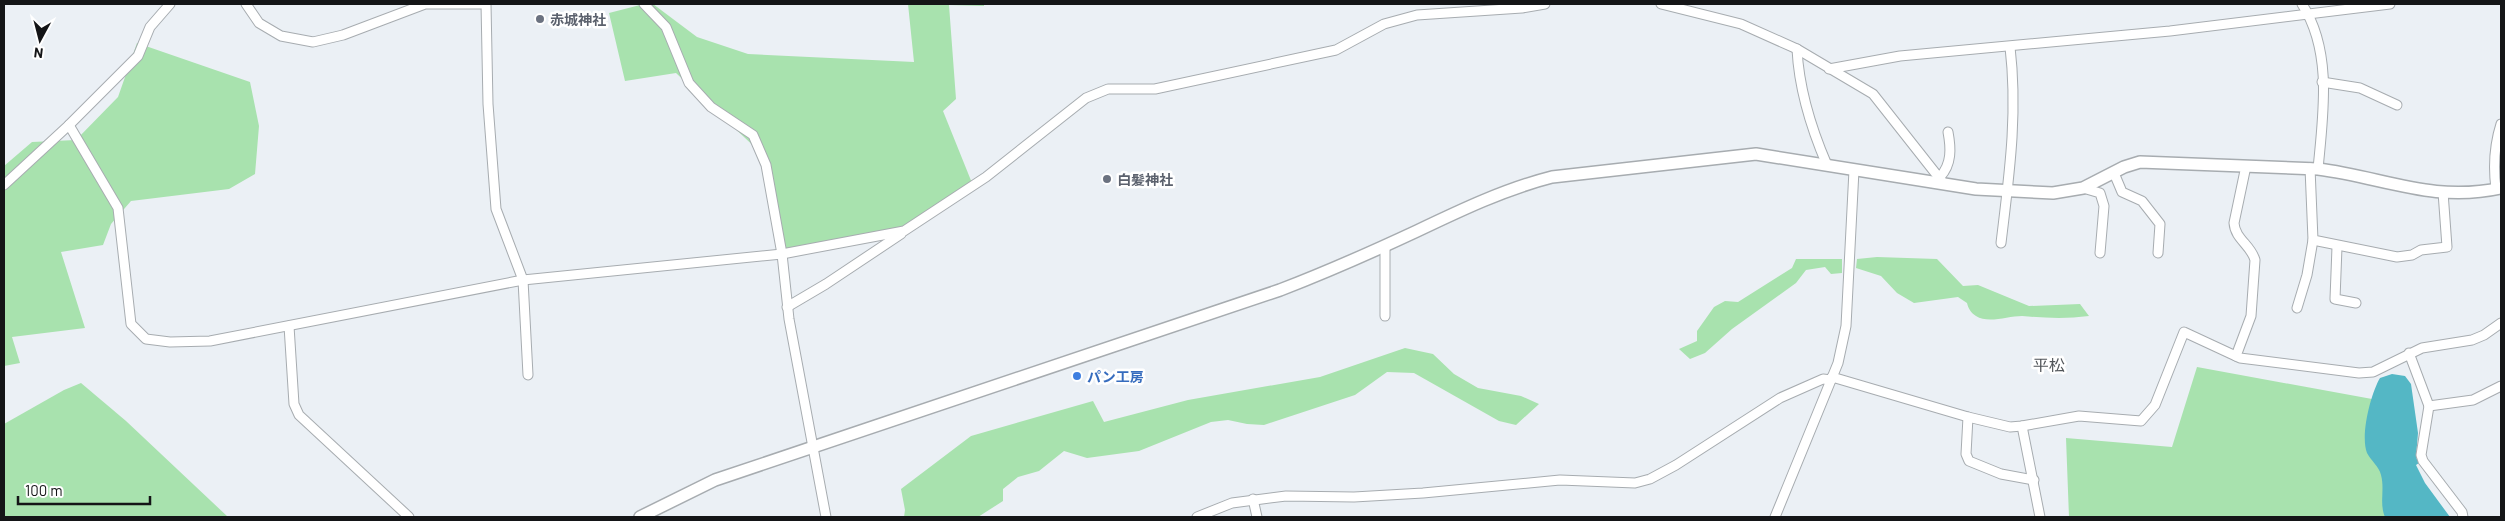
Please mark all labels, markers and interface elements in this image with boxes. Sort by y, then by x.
place label: 赤城神社 [550,11,606,28]
marker: 赤城神社 [534,13,546,25]
north arrow [15,15,65,65]
text: N [33,44,44,62]
place label: 白髪神社 [1117,171,1173,188]
marker: 白髪神社 [1101,173,1113,185]
district label: 平松 [2033,355,2065,374]
place label: パン工房 [1087,368,1144,385]
marker: パン工房 [1071,370,1083,382]
scale bar [18,474,150,506]
text: 100 m [25,481,63,499]

